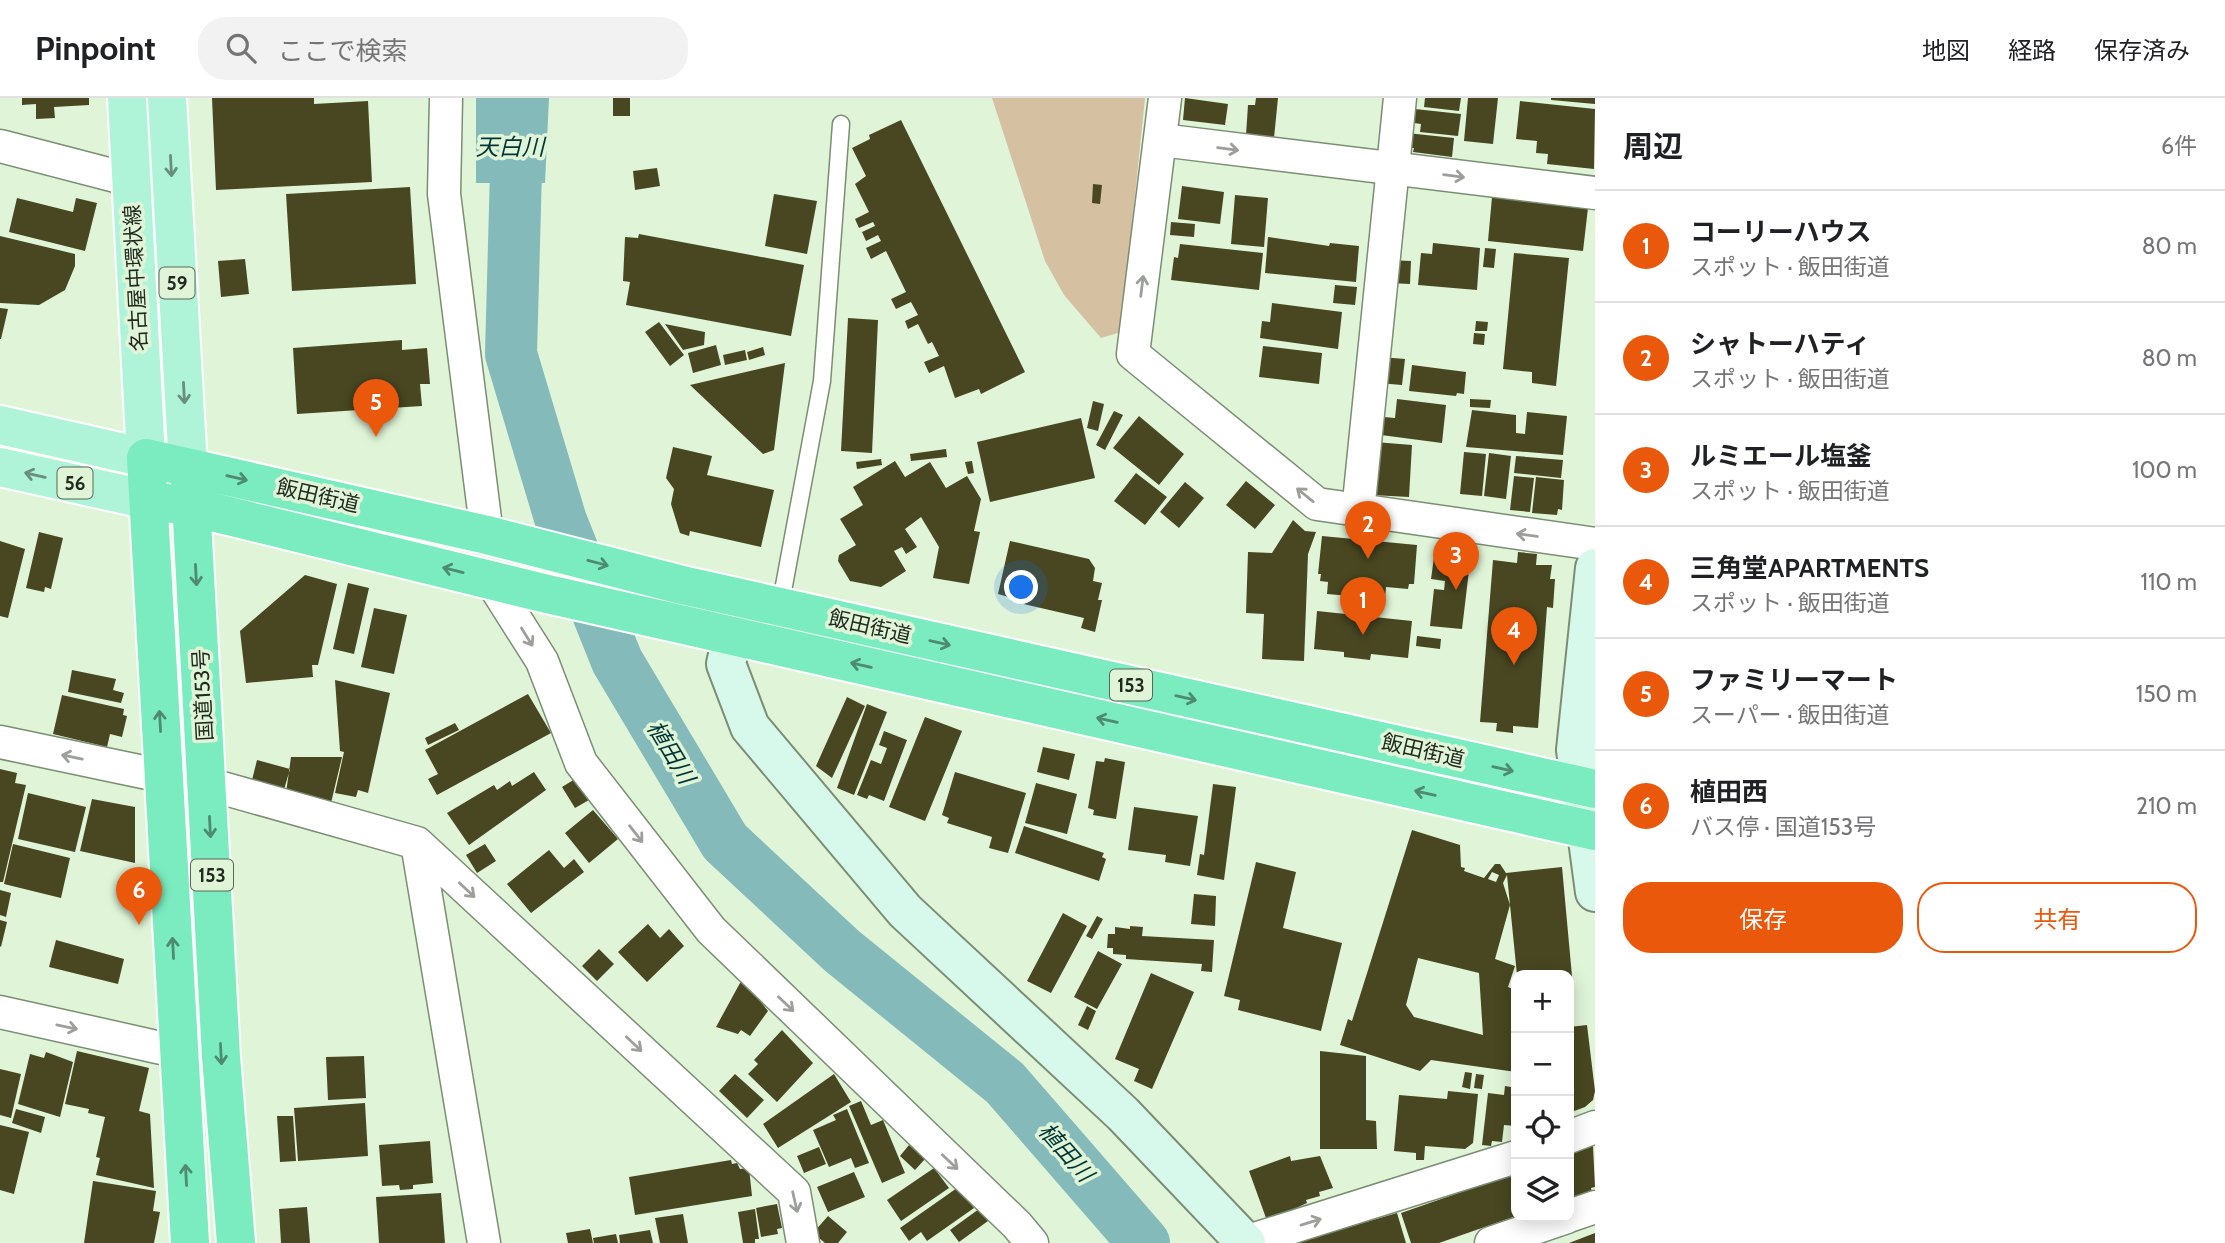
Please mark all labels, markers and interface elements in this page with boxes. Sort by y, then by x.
search box [198,17,688,80]
text: Pinpoint [35,28,156,68]
icon: search [222,29,260,67]
text: ここで検索 [278,35,408,67]
text: 地図 [1922,36,1970,65]
text: 経路 [2008,36,2056,65]
text: 保存済み [2094,36,2190,65]
text: 周辺 [1623,128,1683,165]
text: 6件 [2161,132,2197,160]
water label: 天白川 [476,133,548,161]
one-way arrow [1217,142,1239,155]
one-way arrow [164,154,177,177]
one-way arrow [1442,169,1465,182]
street label: 名古屋中環状線 [119,204,152,352]
text: コーリーハウス [1690,216,1871,248]
text: 1 [1642,232,1650,260]
text: 80 m [2142,232,2197,260]
text: スポット · 飯田街道 [1690,253,1890,281]
road number: 59 [160,267,194,298]
one-way arrow [1135,275,1148,298]
text: シャトーハティ [1690,328,1870,360]
text: 2 [1640,344,1652,372]
text: 80 m [2142,344,2197,372]
text: スポット · 飯田街道 [1690,365,1890,393]
pin: 5 [353,379,399,437]
one-way arrow [178,381,191,404]
text: ルミエール塩釜 [1690,440,1872,472]
text: 3 [1640,456,1652,484]
text: 100 m [2132,456,2197,484]
one-way arrow [24,467,47,481]
road number: 56 [57,468,92,498]
one-way arrow [225,472,248,485]
street label: 飯田街道 [274,474,362,517]
text: スポット · 飯田街道 [1690,477,1890,505]
one-way arrow [1297,487,1315,502]
pin: 2 [1345,501,1391,559]
one-way arrow [1517,528,1539,541]
pin: 3 [1433,532,1479,590]
text: 三角堂APARTMENTS [1690,552,1929,584]
one-way arrow [586,557,609,570]
one-way arrow [190,563,203,586]
one-way arrow [442,563,465,576]
text: 4 [1639,568,1653,596]
text: 110 m [2141,568,2197,596]
your location [1004,570,1038,604]
pin: 1 [1340,577,1386,635]
text: スポット · 飯田街道 [1690,589,1890,617]
street label: 飯田街道 [826,605,914,648]
pin: 4 [1491,607,1537,665]
one-way arrow [520,626,534,646]
one-way arrow [928,636,951,650]
street label: 国道153号 [188,648,217,742]
one-way arrow [850,657,873,671]
text: ファミリーマート [1690,664,1898,696]
road number: 153 [1110,670,1152,700]
text: 5 [1640,680,1652,708]
text: 150 m [2136,680,2197,708]
one-way arrow [1174,692,1196,705]
text: スーパー · 飯田街道 [1690,701,1890,729]
one-way arrow [153,709,166,732]
one-way arrow [1096,713,1119,726]
water label: 植田川 [641,715,702,791]
street label: 飯田街道 [1379,729,1467,772]
one-way arrow [61,749,83,762]
one-way arrow [1491,762,1514,776]
text: 植田西 [1690,776,1768,808]
one-way arrow [1414,786,1437,799]
text: 6 [1640,792,1652,820]
text: 210 m [2136,792,2197,820]
text: バス停 · 国道153号 [1690,813,1876,841]
one-way arrow [204,815,217,838]
one-way arrow [628,824,643,843]
road number: 153 [191,860,233,890]
pin: 6 [116,867,162,925]
one-way arrow [458,881,475,898]
button: 保存 [1623,882,1903,953]
button: 共有 [1917,882,2197,953]
one-way arrow [166,937,179,960]
map controls [1511,970,1574,1222]
button: + [1511,970,1574,1033]
one-way arrow [777,995,794,1012]
one-way arrow [55,1020,78,1034]
button: − [1511,1033,1574,1096]
one-way arrow [625,1036,643,1052]
one-way arrow [214,1042,227,1065]
button: locate [1511,1096,1574,1159]
water label: 植田川 [1033,1117,1101,1189]
one-way arrow [941,1153,958,1170]
button: layers [1511,1159,1574,1222]
one-way arrow [179,1164,192,1187]
one-way arrow [789,1190,803,1213]
one-way arrow [1299,1215,1321,1228]

